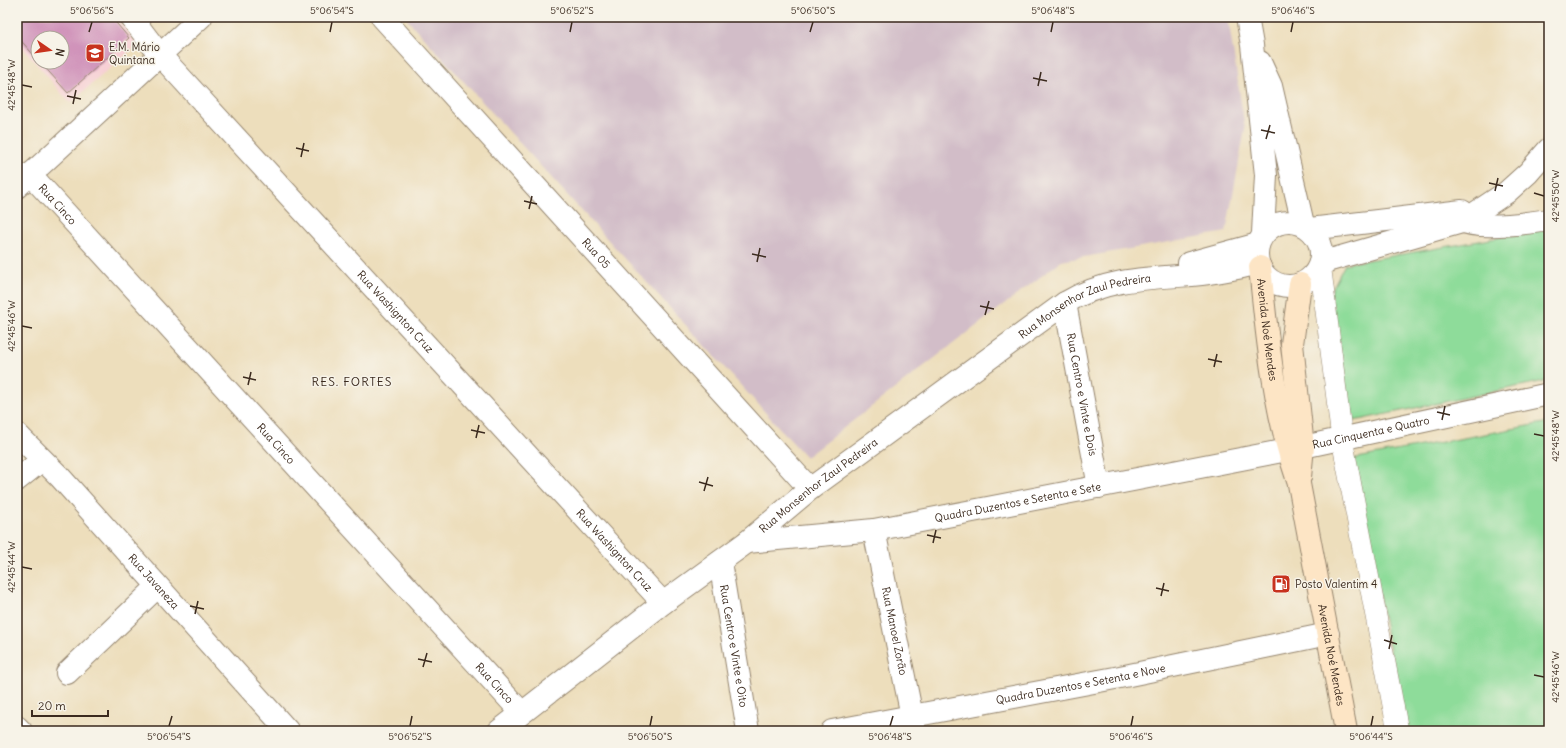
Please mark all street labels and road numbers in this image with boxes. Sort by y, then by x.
street label: Rua Cinco [36,181,80,227]
street label: Rua 05 [579,235,613,271]
street label: Rua Washignton Cruz [354,267,437,356]
street label: Rua Monsenhor Zaul Pedreira [1016,271,1152,342]
street label: Avenida Noé Mendes [1254,278,1281,382]
street label: Rua Centro e Vinte e Dois [1064,332,1100,457]
street label: Rua Cinquenta e Quatro [1311,413,1431,452]
street label: Rua Cinco [254,420,298,467]
street label: Rua Monsenhor Zaul Pedreira [756,435,880,536]
street label: Quadra Duzentos e Setenta e Sete [933,479,1102,525]
street label: Rua Washignton Cruz [573,506,656,594]
street label: Rua Javaneza [125,551,182,612]
street label: Rua Centro e Vinte e Oito [717,583,751,708]
street label: Rua Manoel Zorão [879,585,910,676]
street label: Avenida Noé Mendes [1315,603,1348,707]
street label: Rua Cinco [472,660,516,706]
street label: Quadra Duzentos e Setenta e Nove [995,661,1167,707]

